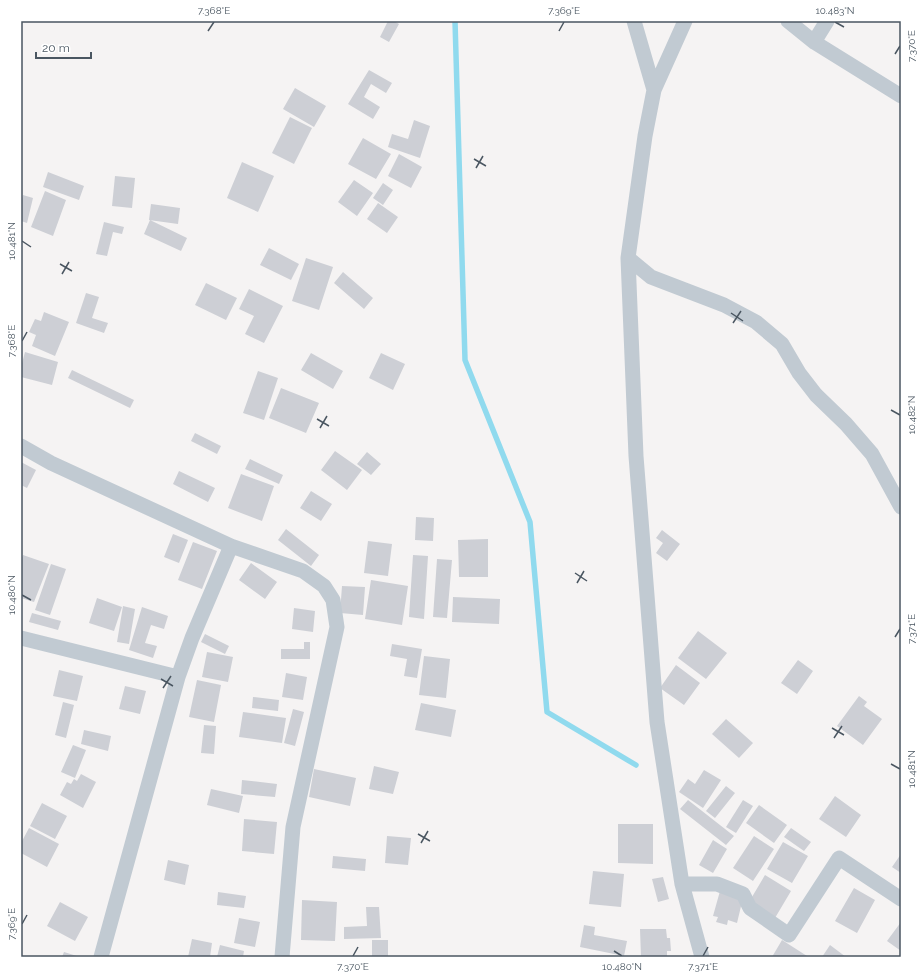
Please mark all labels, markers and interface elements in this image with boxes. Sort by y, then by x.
text: 7.368°E [198,5,230,16]
text: 7.369°E [548,5,580,16]
text: 10.483°N [815,5,855,16]
text: 7.370°E [906,30,917,62]
scale bar [36,34,91,60]
text: 20 m [42,41,70,55]
text: 10.481°N [6,222,17,260]
text: 7.368°E [6,325,17,357]
text: 10.482°N [906,395,917,435]
text: 10.480°N [6,575,17,615]
text: 7.371°E [906,614,917,644]
text: 10.481°N [906,750,917,788]
text: 7.369°E [6,908,17,940]
text: 7.370°E [337,961,369,972]
text: 10.480°N [602,961,642,972]
text: 7.371°E [688,961,718,972]

